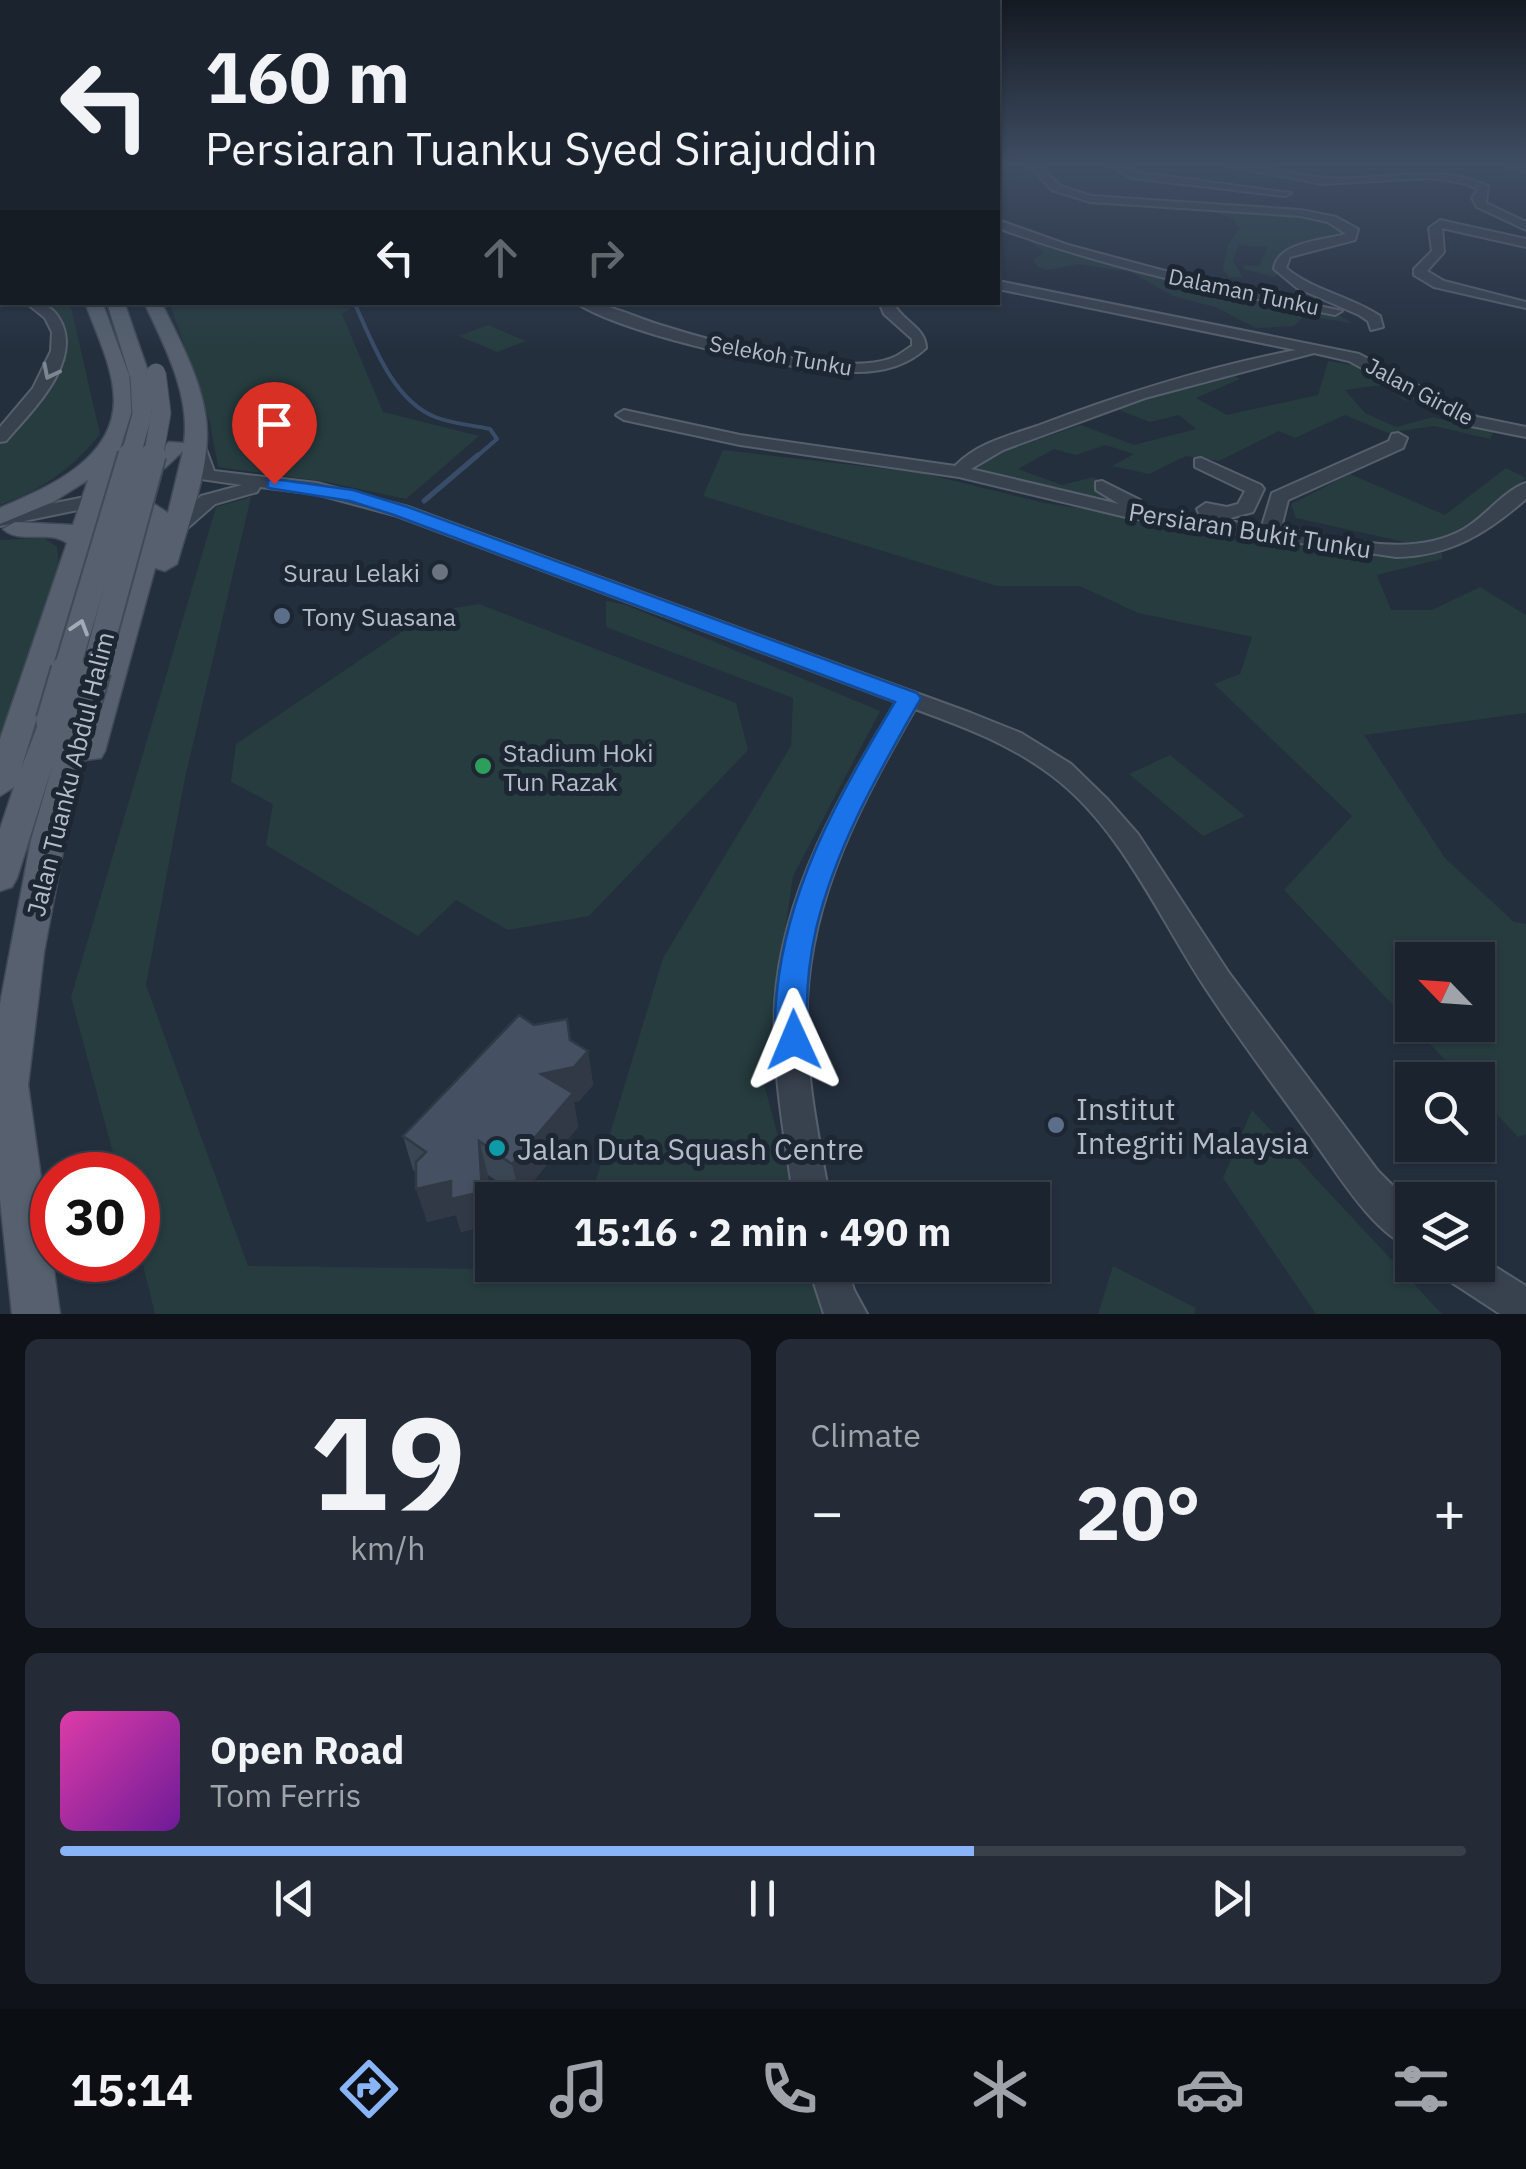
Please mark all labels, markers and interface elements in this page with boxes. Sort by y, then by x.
text: 160 m [205,31,410,122]
icon: left [40,40,170,170]
text: Persiaran Tuanku Syed Sirajuddin [205,119,878,177]
icon: left [368,230,423,285]
icon: ahead [473,230,528,285]
icon: right [578,230,633,285]
street label: Dalaman Tunku [1166,261,1322,321]
street label: Selekoh Tunku [707,328,855,382]
street label: Jalan Girdle [1361,351,1479,431]
one-way arrow [43,361,62,380]
pin [232,382,317,485]
icon: arrive [247,397,302,452]
street label: Persiaran Bukit Tunku [1126,495,1374,565]
place label: Surau Lelaki [283,556,420,589]
marker: Surau Lelaki [429,561,451,583]
place label: Tony Suasana [302,600,456,633]
marker: Tony Suasana [271,605,293,627]
one-way arrow [68,620,89,637]
street label: Jalan Tuanku Abdul Halim [19,628,121,920]
place label: Stadium Hoki Tun Razak [503,736,653,798]
marker: Stadium Hoki Tun Razak [472,755,494,777]
north arrow [1395,942,1495,1042]
map controls [1395,942,1495,1282]
position arrow [742,988,846,1092]
button: search [1395,1062,1495,1162]
place label: Institut Integriti Malaysia [1076,1089,1309,1162]
marker: Institut Integriti Malaysia [1045,1114,1067,1136]
place label: Jalan Duta Squash Centre [517,1129,864,1168]
marker: Jalan Duta Squash Centre [486,1137,508,1159]
speed limit sign: 30 [30,1152,160,1282]
button: layers [1395,1182,1495,1282]
text: 15:16 · 2 min · 490 m [574,1207,951,1256]
text: 19 [310,1377,466,1546]
text: Climate [811,1414,921,1456]
text: 20° [1076,1463,1201,1561]
text: − [811,1476,844,1547]
text: + [1433,1476,1466,1547]
text: km/h [350,1527,425,1569]
text: Open Road [210,1725,404,1774]
text: Tom Ferris [210,1774,361,1816]
icon: previous [267,1871,322,1926]
icon: pause [735,1871,790,1926]
icon: next [1204,1871,1259,1926]
icon: directions [334,2054,404,2124]
icon: music [544,2054,614,2124]
icon: phone [754,2054,824,2124]
icon: climate [965,2054,1035,2124]
icon: car [1175,2054,1245,2124]
icon: filters [1386,2054,1456,2124]
text: 15:14 [70,2060,193,2118]

